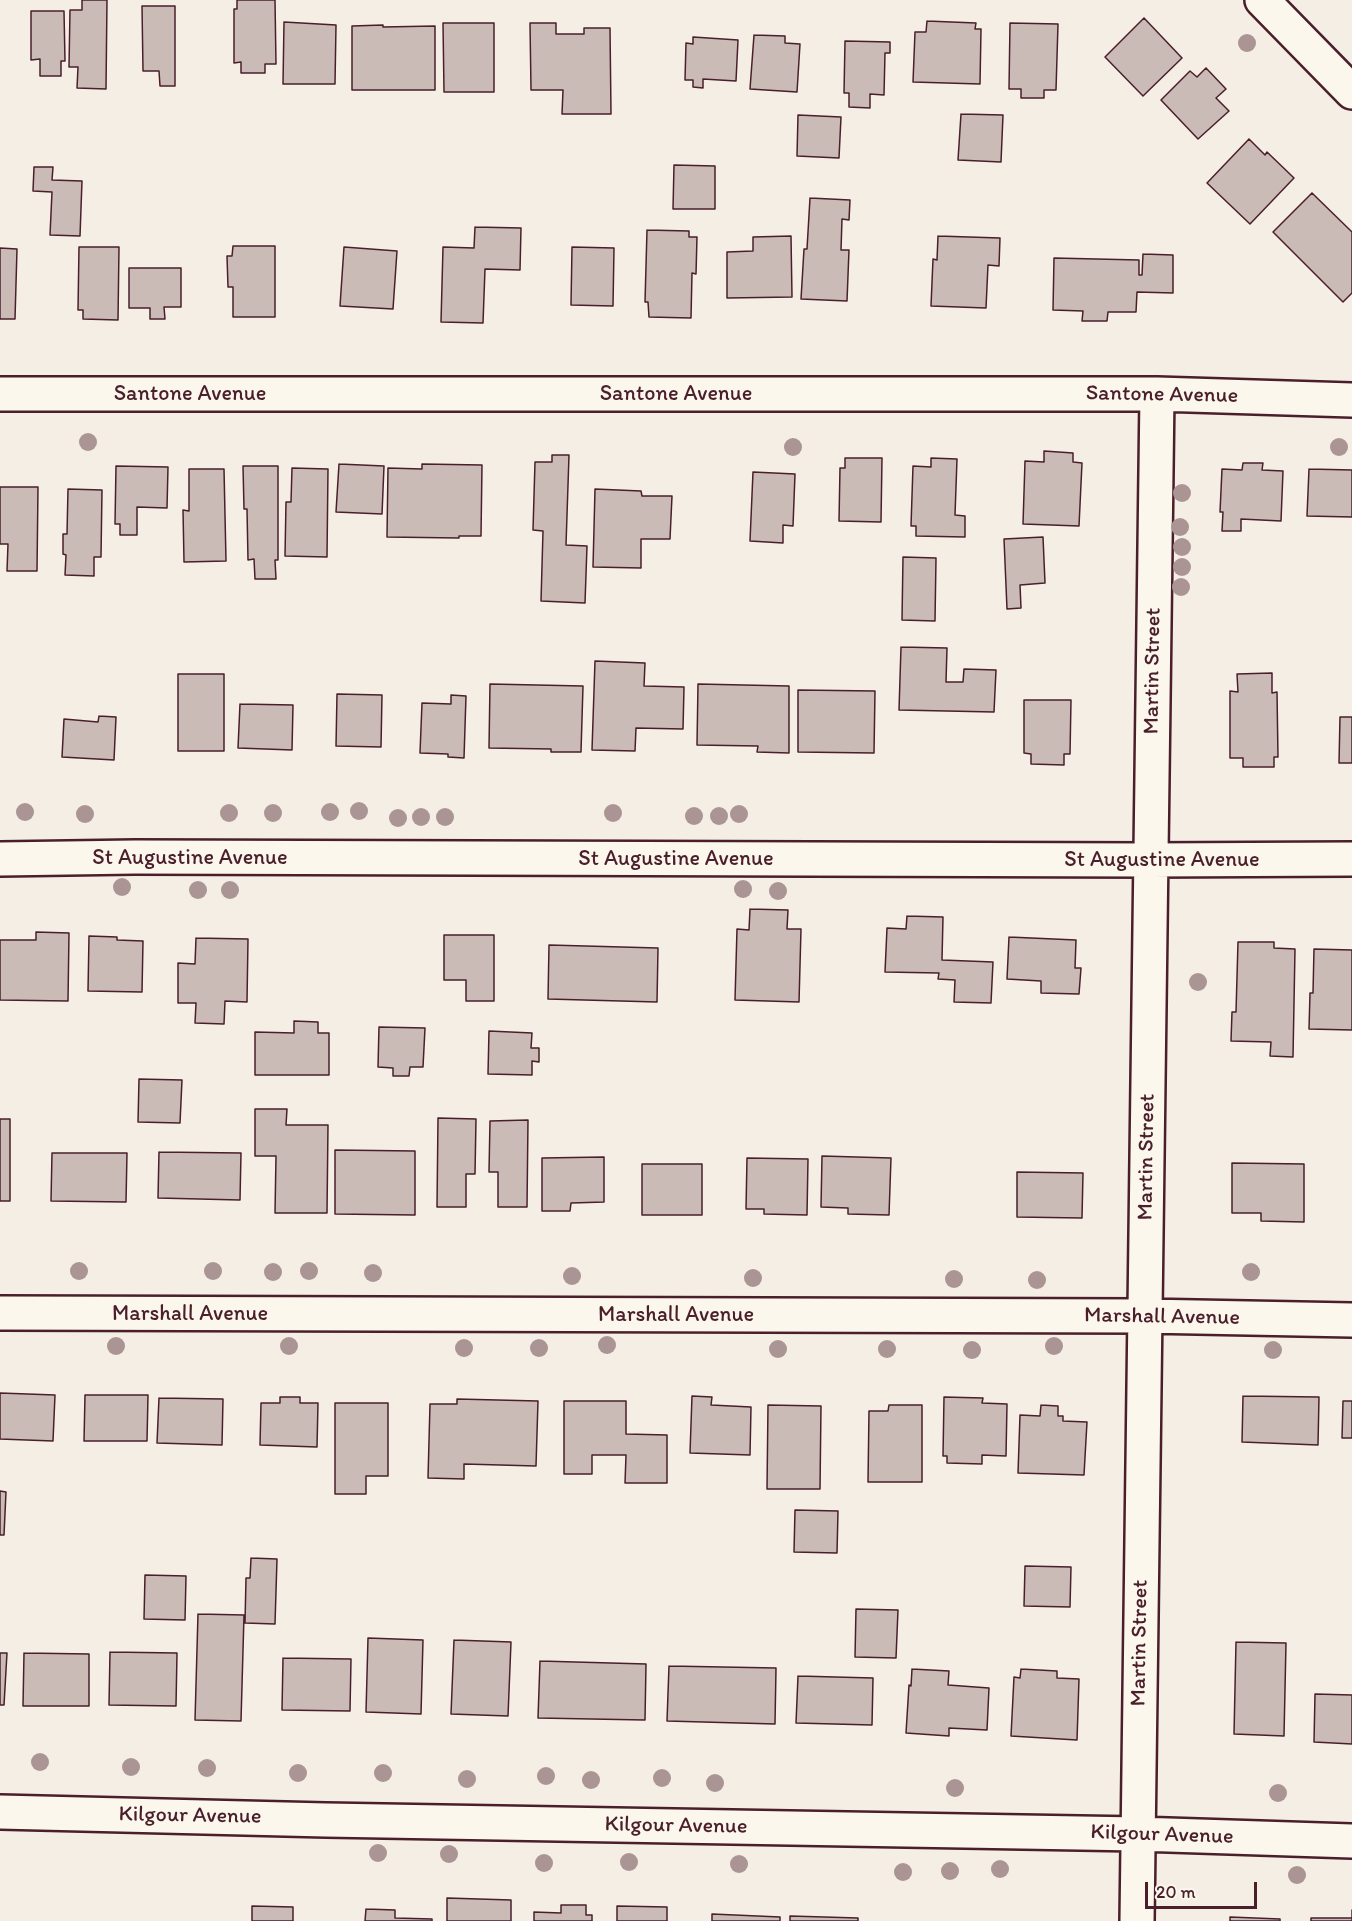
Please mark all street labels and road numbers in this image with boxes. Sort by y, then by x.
street label: Santone Avenue [1086,380,1238,410]
street label: Santone Avenue [114,381,266,407]
street label: Santone Avenue [600,381,752,407]
street label: Martin Street [1139,607,1167,735]
street label: St Augustine Avenue [92,845,288,871]
street label: St Augustine Avenue [578,846,774,872]
street label: St Augustine Avenue [1064,847,1260,873]
street label: Martin Street [1133,1093,1161,1221]
street label: Marshall Avenue [112,1301,268,1327]
street label: Marshall Avenue [598,1302,754,1328]
street label: Marshall Avenue [1084,1302,1240,1332]
street label: Martin Street [1126,1579,1154,1707]
street label: Kilgour Avenue [118,1802,262,1830]
street label: Kilgour Avenue [604,1812,748,1840]
street label: Kilgour Avenue [1090,1819,1234,1851]

